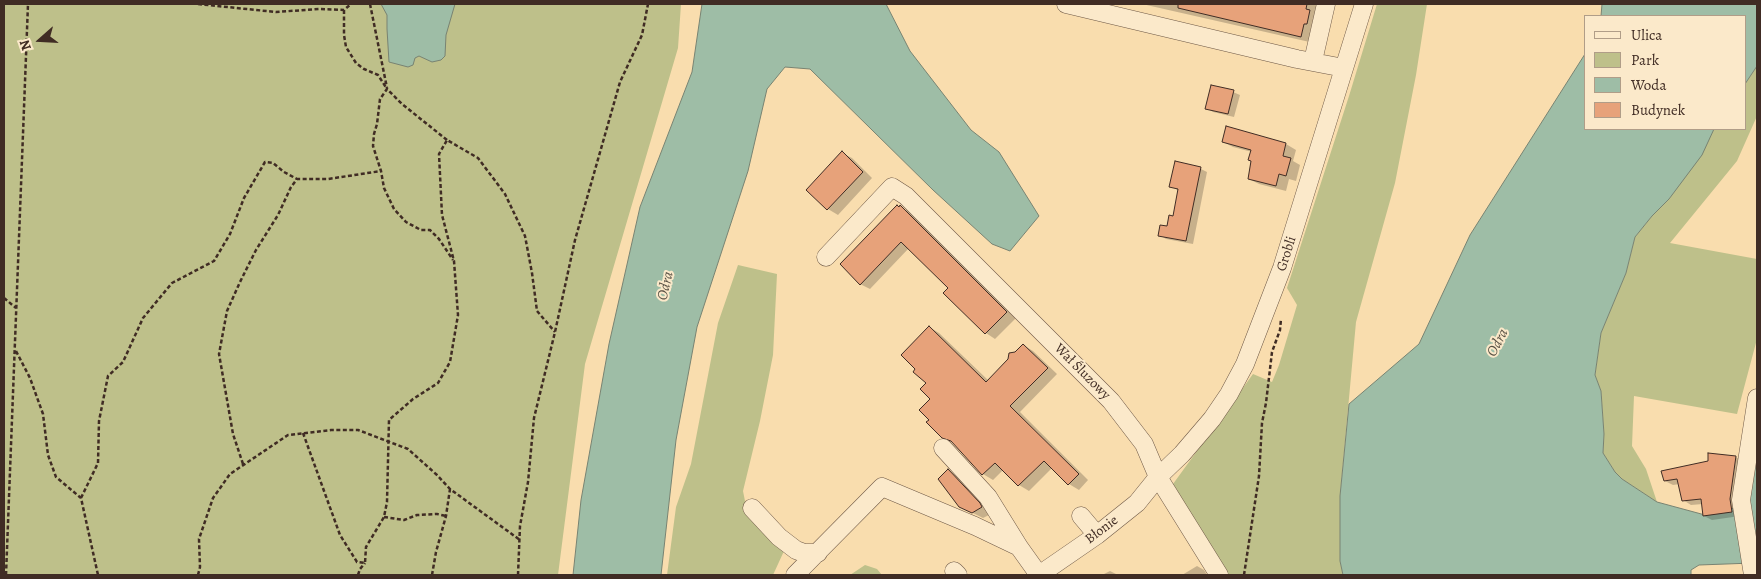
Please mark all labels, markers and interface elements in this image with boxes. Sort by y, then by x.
north arrow [15,15,65,65]
legend [1584,15,1746,130]
text: Ulica [1631,25,1662,45]
text: N [15,37,36,53]
text: Park [1631,50,1659,70]
text: Woda [1631,75,1666,95]
text: Budynek [1631,100,1685,120]
street label: Grobli [1273,234,1301,274]
water label: Odra [654,270,678,302]
water label: Odra [1483,326,1513,360]
street label: Wał Śluzowy [1050,340,1114,404]
street label: Błonie [1082,512,1122,548]

